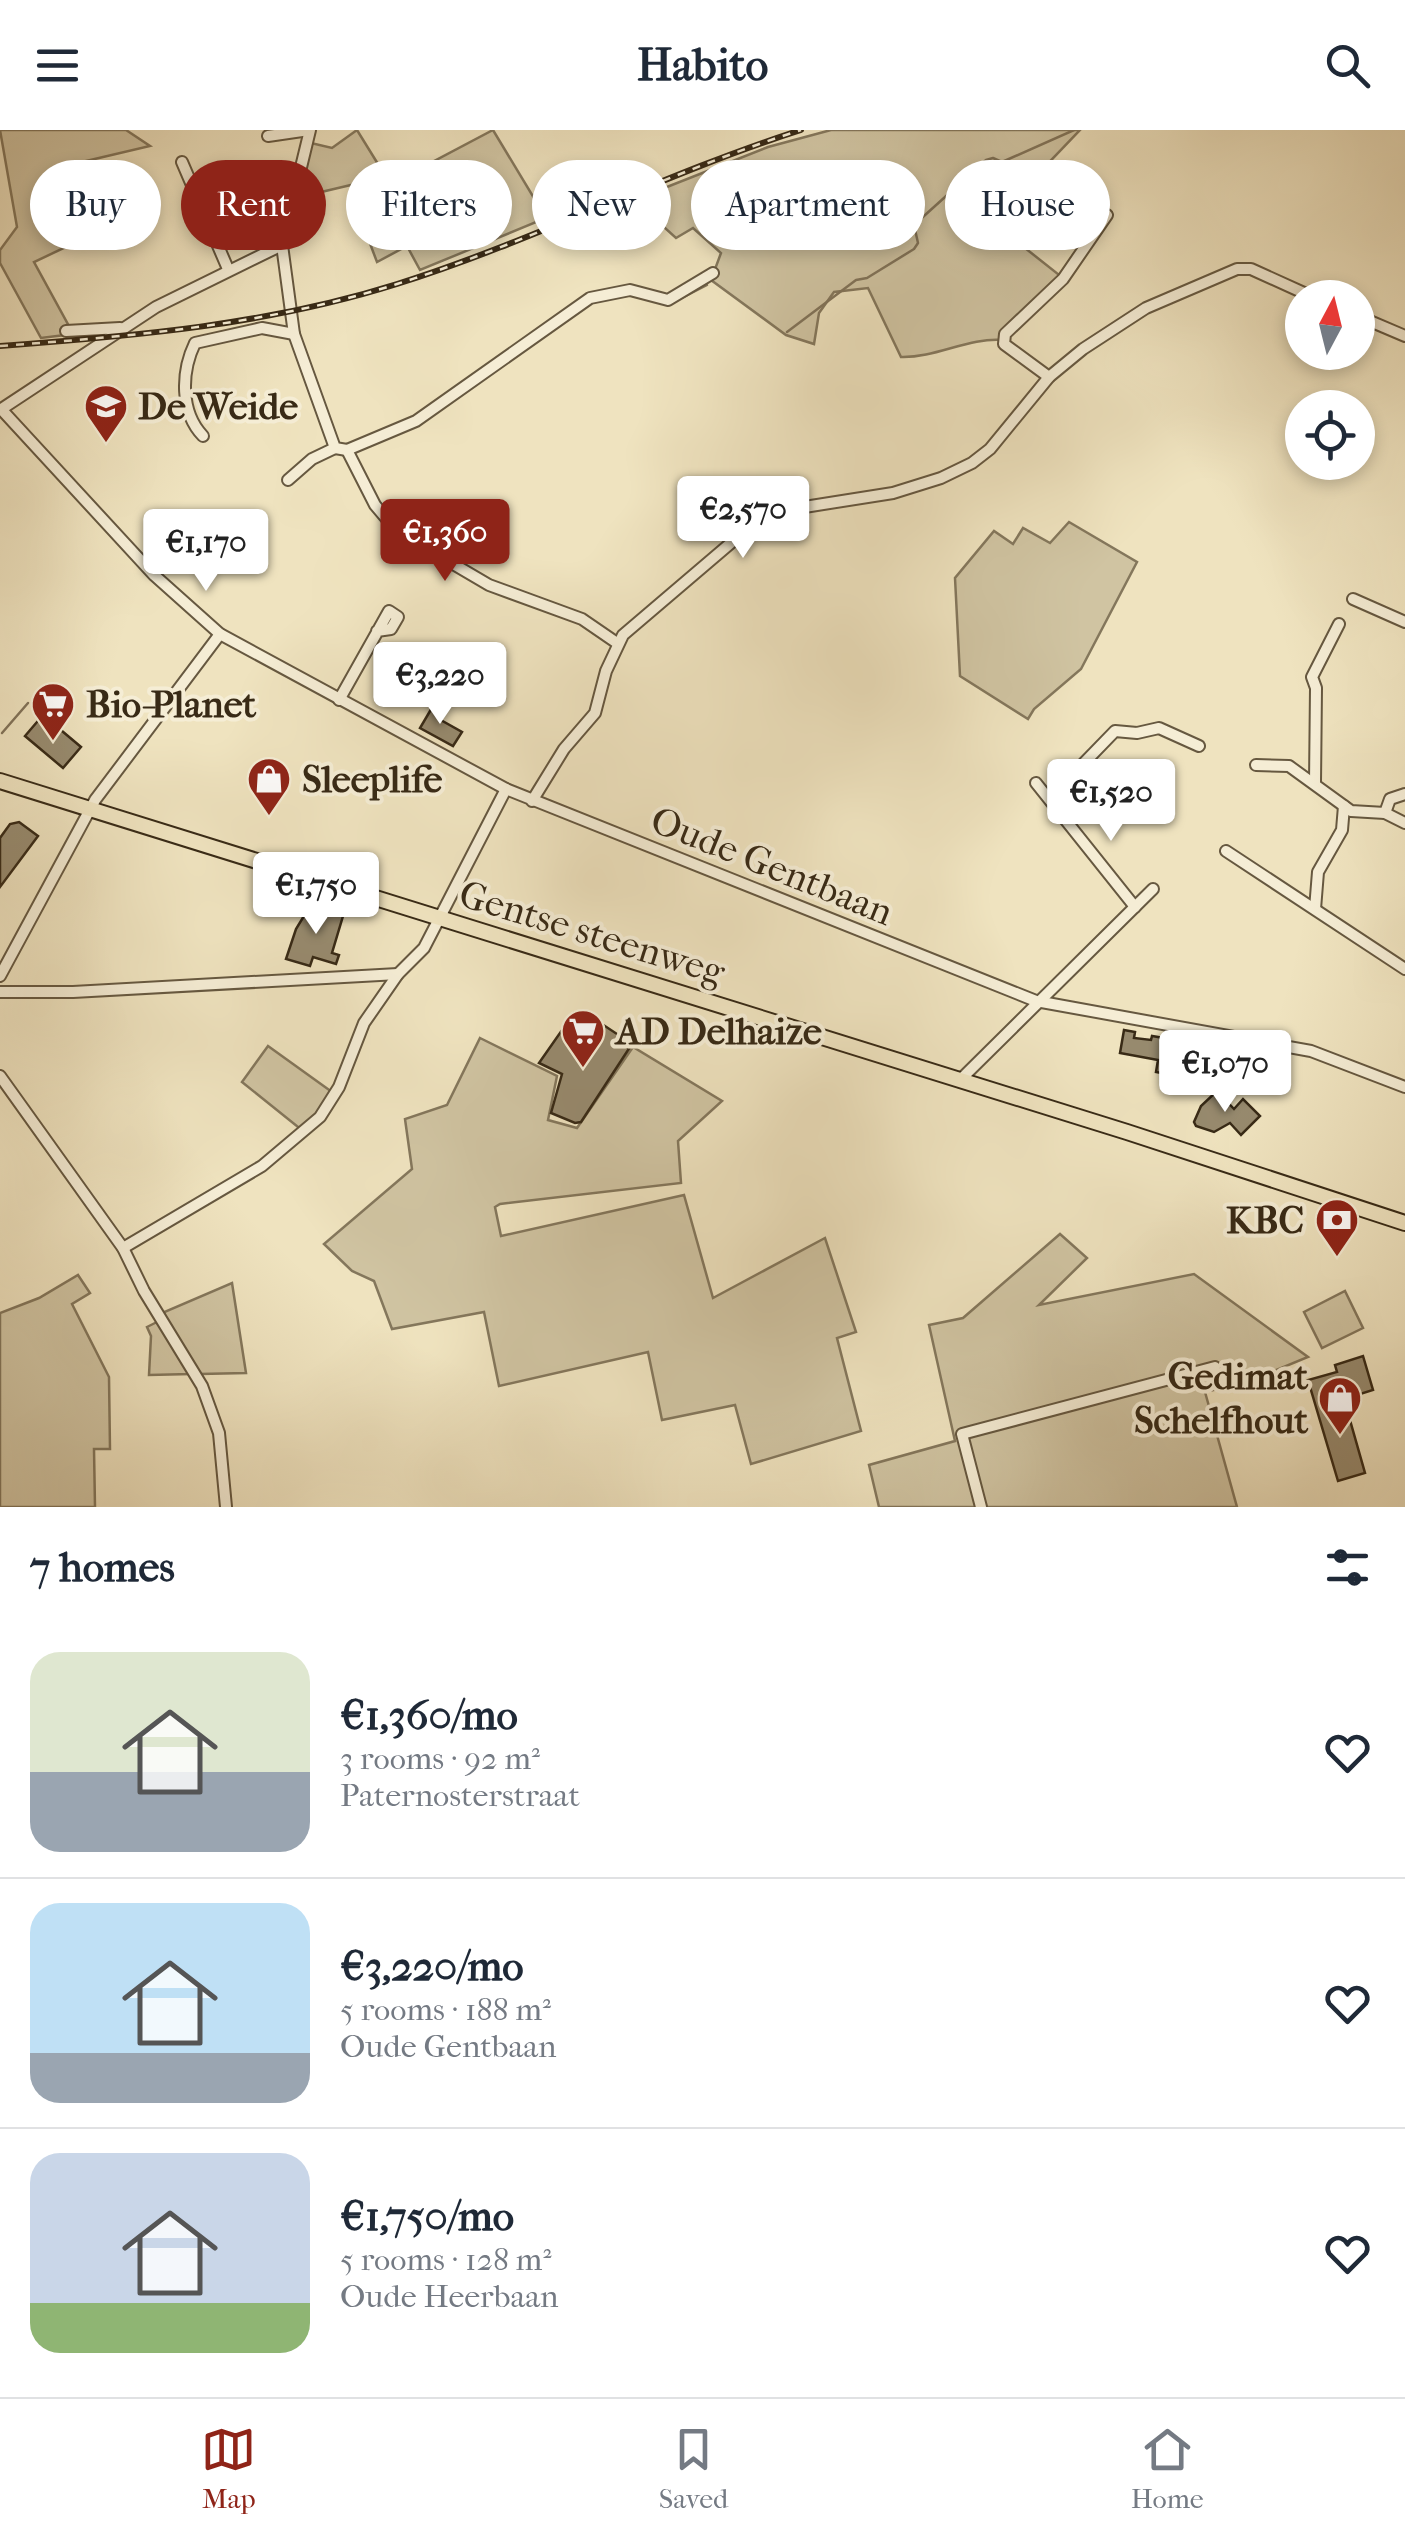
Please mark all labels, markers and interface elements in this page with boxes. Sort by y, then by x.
icon: menu [30,38,85,93]
icon: search [1320,38,1375,93]
text: Habito [637,39,768,92]
chip: Buy [30,160,161,250]
chip: Rent [181,160,326,250]
chip: Filters [346,160,512,250]
chip: New [532,160,671,250]
chip: Apartment [691,160,925,250]
chip: House [945,160,1110,250]
north arrow [1285,280,1375,370]
map controls [1285,280,1375,480]
school or university icon: De Weide [83,383,129,444]
place label: De Weide [138,384,298,429]
button: locate [1285,390,1375,480]
pin: €2,570 [662,476,824,561]
text: €2,570 [699,490,787,527]
pin: €1,360 [364,499,526,584]
pin: €1,170 [125,509,287,594]
text: €1,360 [403,513,488,550]
text: €1,170 [165,523,247,560]
pin: €3,220 [359,642,521,727]
text: €3,220 [395,656,485,693]
supermarket icon: Bio-Planet [30,681,76,742]
place label: Bio-Planet [86,682,256,727]
shop icon: Sleeplife [246,756,292,817]
place label: Sleeplife [302,757,442,802]
pin: €1,520 [1030,759,1192,844]
text: €1,520 [1069,773,1153,810]
street label: Oude Gentbaan [644,797,900,935]
pin: €1,750 [235,852,397,937]
text: €1,750 [275,866,357,903]
street label: Gentse steenweg [454,871,731,995]
supermarket icon: AD Delhaize [560,1008,606,1069]
place label: AD Delhaize [614,1009,822,1054]
pin: €1,070 [1144,1030,1306,1115]
text: €1,070 [1181,1044,1269,1081]
bank icon: KBC [1314,1197,1360,1258]
place label: KBC [1226,1198,1304,1243]
place label: Gedimat Schelfhout [1134,1354,1308,1443]
shop icon: Gedimat Schelfhout [1317,1375,1363,1436]
icon: filters [1320,1540,1375,1595]
text: 7 homes [30,1543,175,1592]
text: €1,360/mo [340,1691,518,1740]
icon: home [110,1692,230,1812]
icon: heart [1320,1725,1375,1780]
text: 3 rooms · 92 m² [340,1740,540,1777]
text: Paternosterstraat [340,1777,580,1814]
text: €3,220/mo [340,1942,524,1991]
icon: home [110,1943,230,2063]
icon: heart [1320,1976,1375,2031]
text: 5 rooms · 188 m² [340,1991,551,2028]
text: Oude Gentbaan [340,2028,557,2065]
text: €1,750/mo [340,2192,514,2241]
icon: home [110,2193,230,2313]
icon: heart [1320,2226,1375,2281]
text: 5 rooms · 128 m² [340,2241,551,2278]
text: Oude Heerbaan [340,2278,559,2315]
tab: Map [201,2422,256,2515]
tab: Saved [659,2422,728,2515]
tab: Home [1131,2422,1204,2515]

